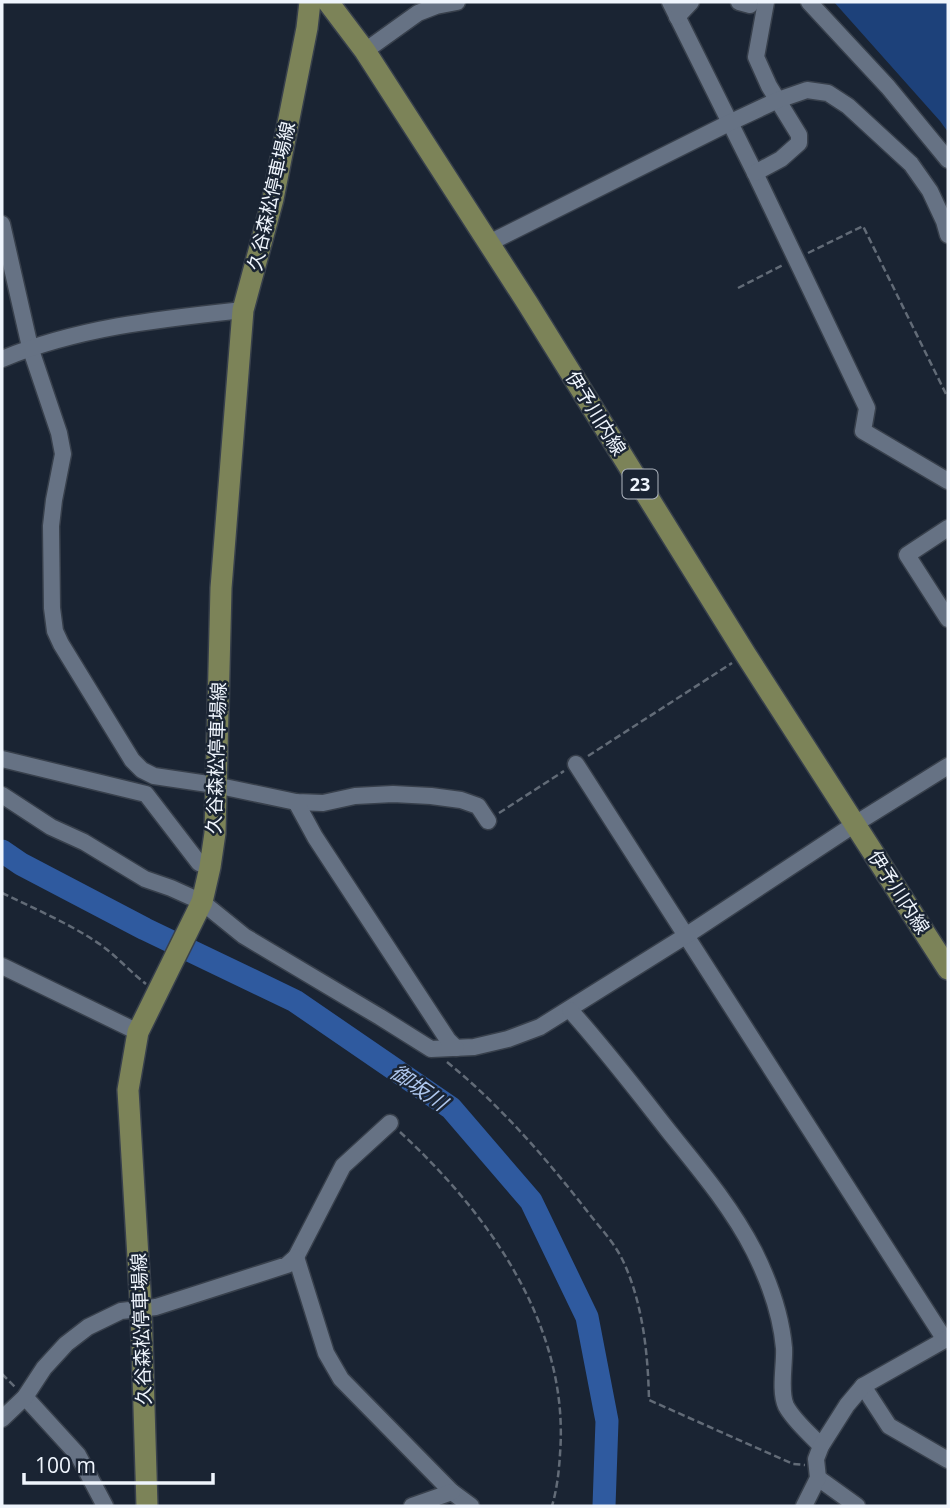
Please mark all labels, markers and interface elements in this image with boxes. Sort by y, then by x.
street label: 久谷森松停車場線 [241,119,301,273]
street label: 伊予川内線 [560,366,632,460]
road number: 23 [622,470,658,498]
street label: 久谷森松停車場線 [200,682,232,834]
street label: 伊予川内線 [862,845,936,939]
water label: 御坂川 [385,1057,454,1118]
street label: 久谷森松停車場線 [125,1253,157,1405]
scale bar [24,1442,214,1486]
text: 100 m [35,1451,96,1479]

